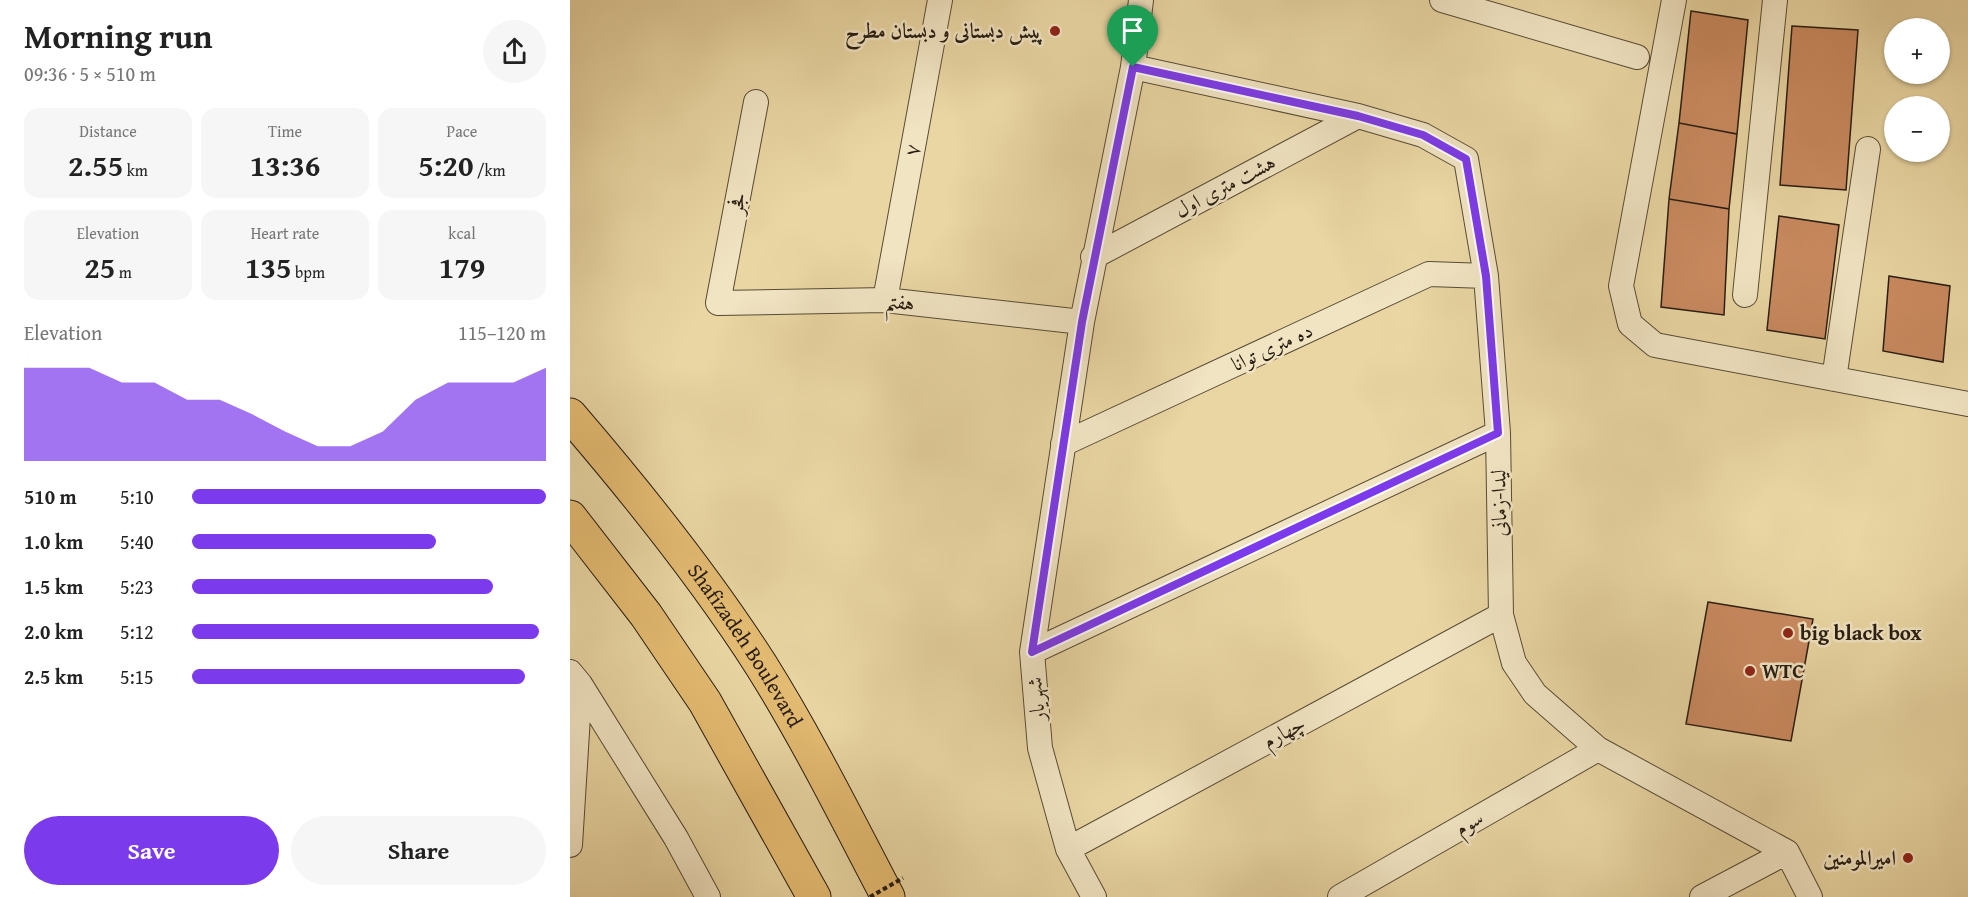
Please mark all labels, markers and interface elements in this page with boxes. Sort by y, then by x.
pin [1107,5,1158,67]
text: Morning run [24,12,213,60]
icon: arrive [1116,14,1149,47]
place label: پیش دبستانی و دبستان مطرح [845,15,1043,50]
map controls [1884,18,1950,162]
button: + [1884,18,1950,84]
button: share [483,20,546,83]
marker: پیش دبستانی و دبستان مطرح [1048,24,1062,38]
text: 09:36 · 5 × 510 m [24,59,156,88]
button: − [1884,96,1950,162]
text: Distance [79,119,137,143]
text: Time [268,119,302,143]
text: Pace [447,119,477,143]
street label: ۷ [895,141,928,159]
text: 2.55 [68,143,123,187]
text: 13:36 [250,143,320,187]
text: 5:20 [418,143,473,187]
street label: هشت متری اول [1169,146,1281,225]
text: km [123,158,148,182]
text: /km [473,158,506,182]
street label: فجر [719,190,754,218]
text: Elevation [77,221,139,245]
text: Heart rate [251,221,319,245]
text: kcal [448,221,476,245]
text: 25 [84,245,115,289]
text: 135 [245,245,292,289]
text: 179 [439,245,485,289]
text: m [115,260,132,284]
text: bpm [292,260,325,284]
street label: هفتم [884,285,916,324]
street label: ده متری توانا [1226,314,1318,379]
text: Elevation [24,318,102,347]
text: 115–120 m [458,318,546,347]
street label: لیدا-زمانی [1482,469,1515,537]
text: 510 m [24,482,77,511]
text: 5:10 [120,482,154,511]
text: 1.0 km [24,527,83,556]
text: 5:40 [120,527,154,556]
street label: Shafizadeh Boulevard [680,557,811,734]
text: 1.5 km [24,572,83,601]
text: 5:23 [120,572,154,601]
text: 2.0 km [24,617,83,646]
text: 5:12 [120,617,154,646]
place label: big black box [1800,617,1922,648]
marker: big black box [1781,626,1795,640]
place label: WTC [1762,655,1804,686]
text: 2.5 km [24,662,83,691]
text: 5:15 [120,662,154,691]
marker: WTC [1743,664,1757,678]
street label: شهریار [1018,676,1053,724]
street label: چهارم [1257,707,1312,758]
street label: سوم [1449,802,1490,846]
button: Save [24,816,279,885]
button: Share [291,816,546,885]
place label: امیرالمومنین [1823,842,1896,873]
marker: امیرالمومنین [1901,851,1915,865]

